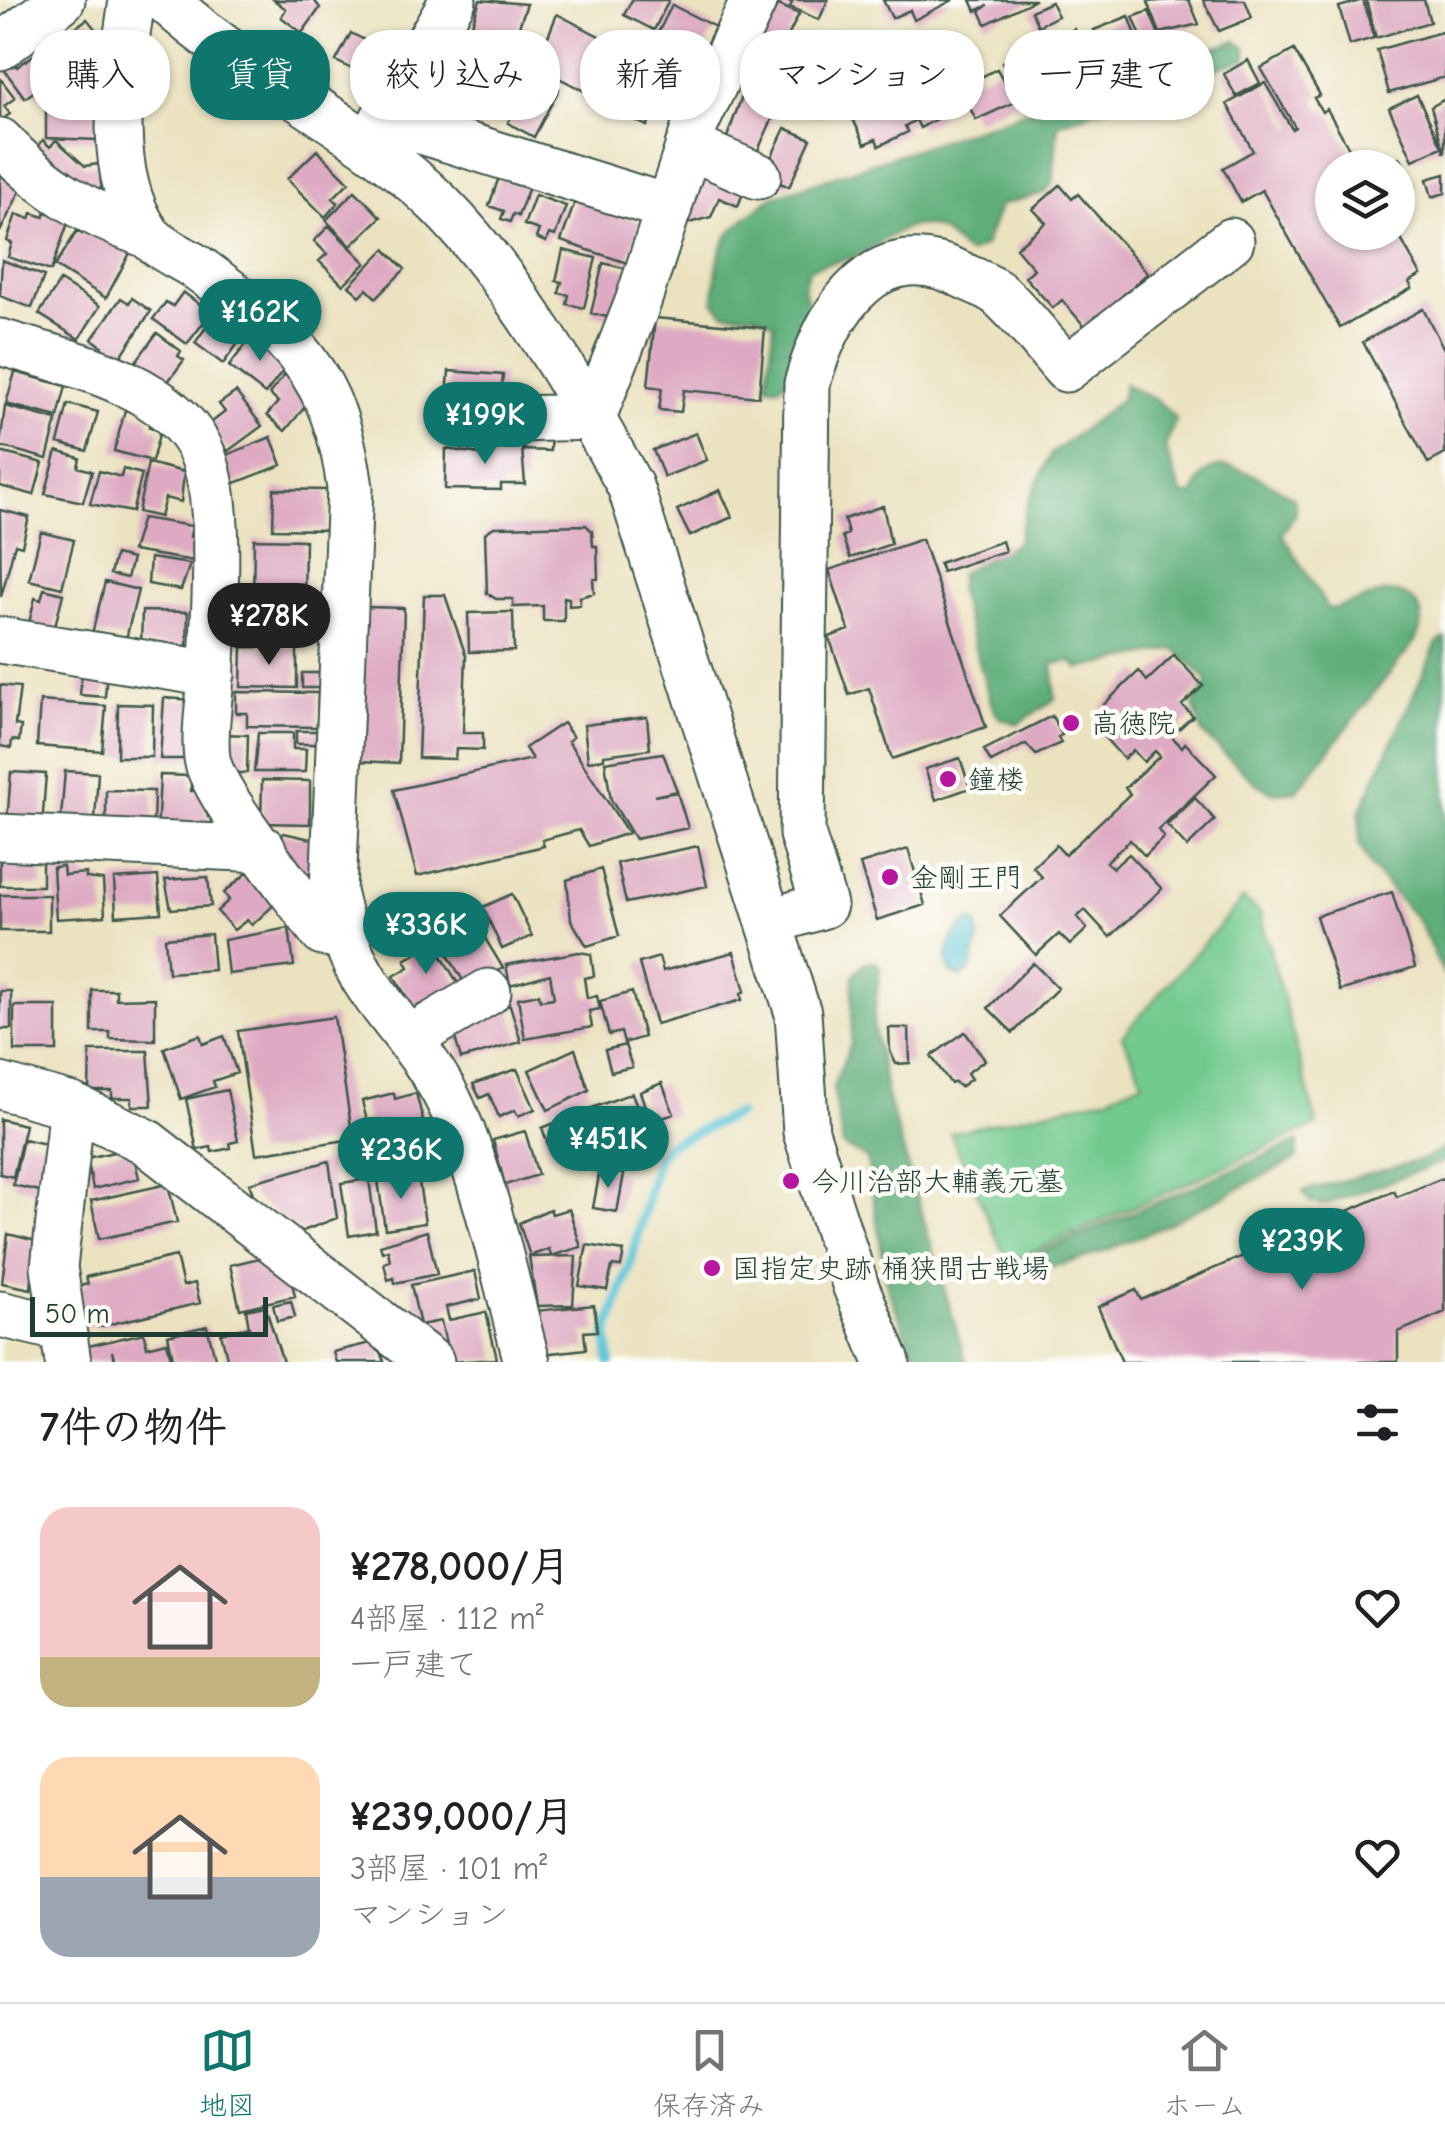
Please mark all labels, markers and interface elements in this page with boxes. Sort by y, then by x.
chip: 購入 [30,30,170,120]
chip: 賃貸 [190,30,330,120]
chip: 絞り込み [350,30,560,120]
chip: 新着 [580,30,720,120]
chip: マンション [740,30,984,120]
chip: 一戸建て [1004,30,1214,120]
map controls [1315,150,1415,250]
button: layers [1315,150,1415,250]
pin: ¥162K [190,279,330,364]
text: ¥162K [220,293,300,330]
pin: ¥199K [415,382,555,467]
text: ¥199K [445,396,525,433]
pin: ¥278K [199,583,339,668]
text: ¥278K [229,597,309,634]
place label: 高徳院 [1091,708,1175,740]
marker: 高徳院 [1060,712,1082,734]
place label: 鐘楼 [968,764,1024,796]
marker: 鐘楼 [937,768,959,790]
place label: 金剛王門 [910,862,1022,894]
marker: 金剛王門 [879,866,901,888]
pin: ¥336K [356,892,496,977]
text: ¥336K [385,906,467,943]
pin: ¥451K [538,1106,678,1191]
pin: ¥236K [331,1117,471,1202]
text: ¥451K [569,1120,647,1157]
text: ¥236K [360,1131,442,1168]
place label: 今川治部大輔義元墓 [811,1166,1063,1198]
marker: 今川治部大輔義元墓 [780,1170,802,1192]
pin: ¥239K [1232,1208,1372,1293]
text: ¥239K [1261,1222,1343,1259]
place label: 国指定史跡 桶狭間古戦場 [732,1253,1049,1285]
marker: 国指定史跡 桶狭間古戦場 [701,1257,723,1279]
scale bar [30,1292,268,1336]
text: 50 m [45,1298,110,1330]
icon: filters [1350,1395,1405,1450]
text: 7件の物件 [40,1403,227,1452]
text: ¥278,000/月 [350,1542,571,1591]
icon: home [120,1547,240,1667]
icon: heart [1350,1580,1405,1635]
text: 4部屋 · 112 m² [350,1600,544,1637]
text: 一戸建て [350,1646,478,1683]
text: ¥239,000/月 [350,1792,575,1841]
icon: home [120,1797,240,1917]
icon: heart [1350,1830,1405,1885]
text: 3部屋 · 101 m² [350,1850,547,1887]
text: マンション [350,1896,509,1933]
tab: 地図 [199,2023,255,2123]
tab: 保存済み [653,2023,765,2123]
tab: ホーム [1163,2023,1246,2123]

